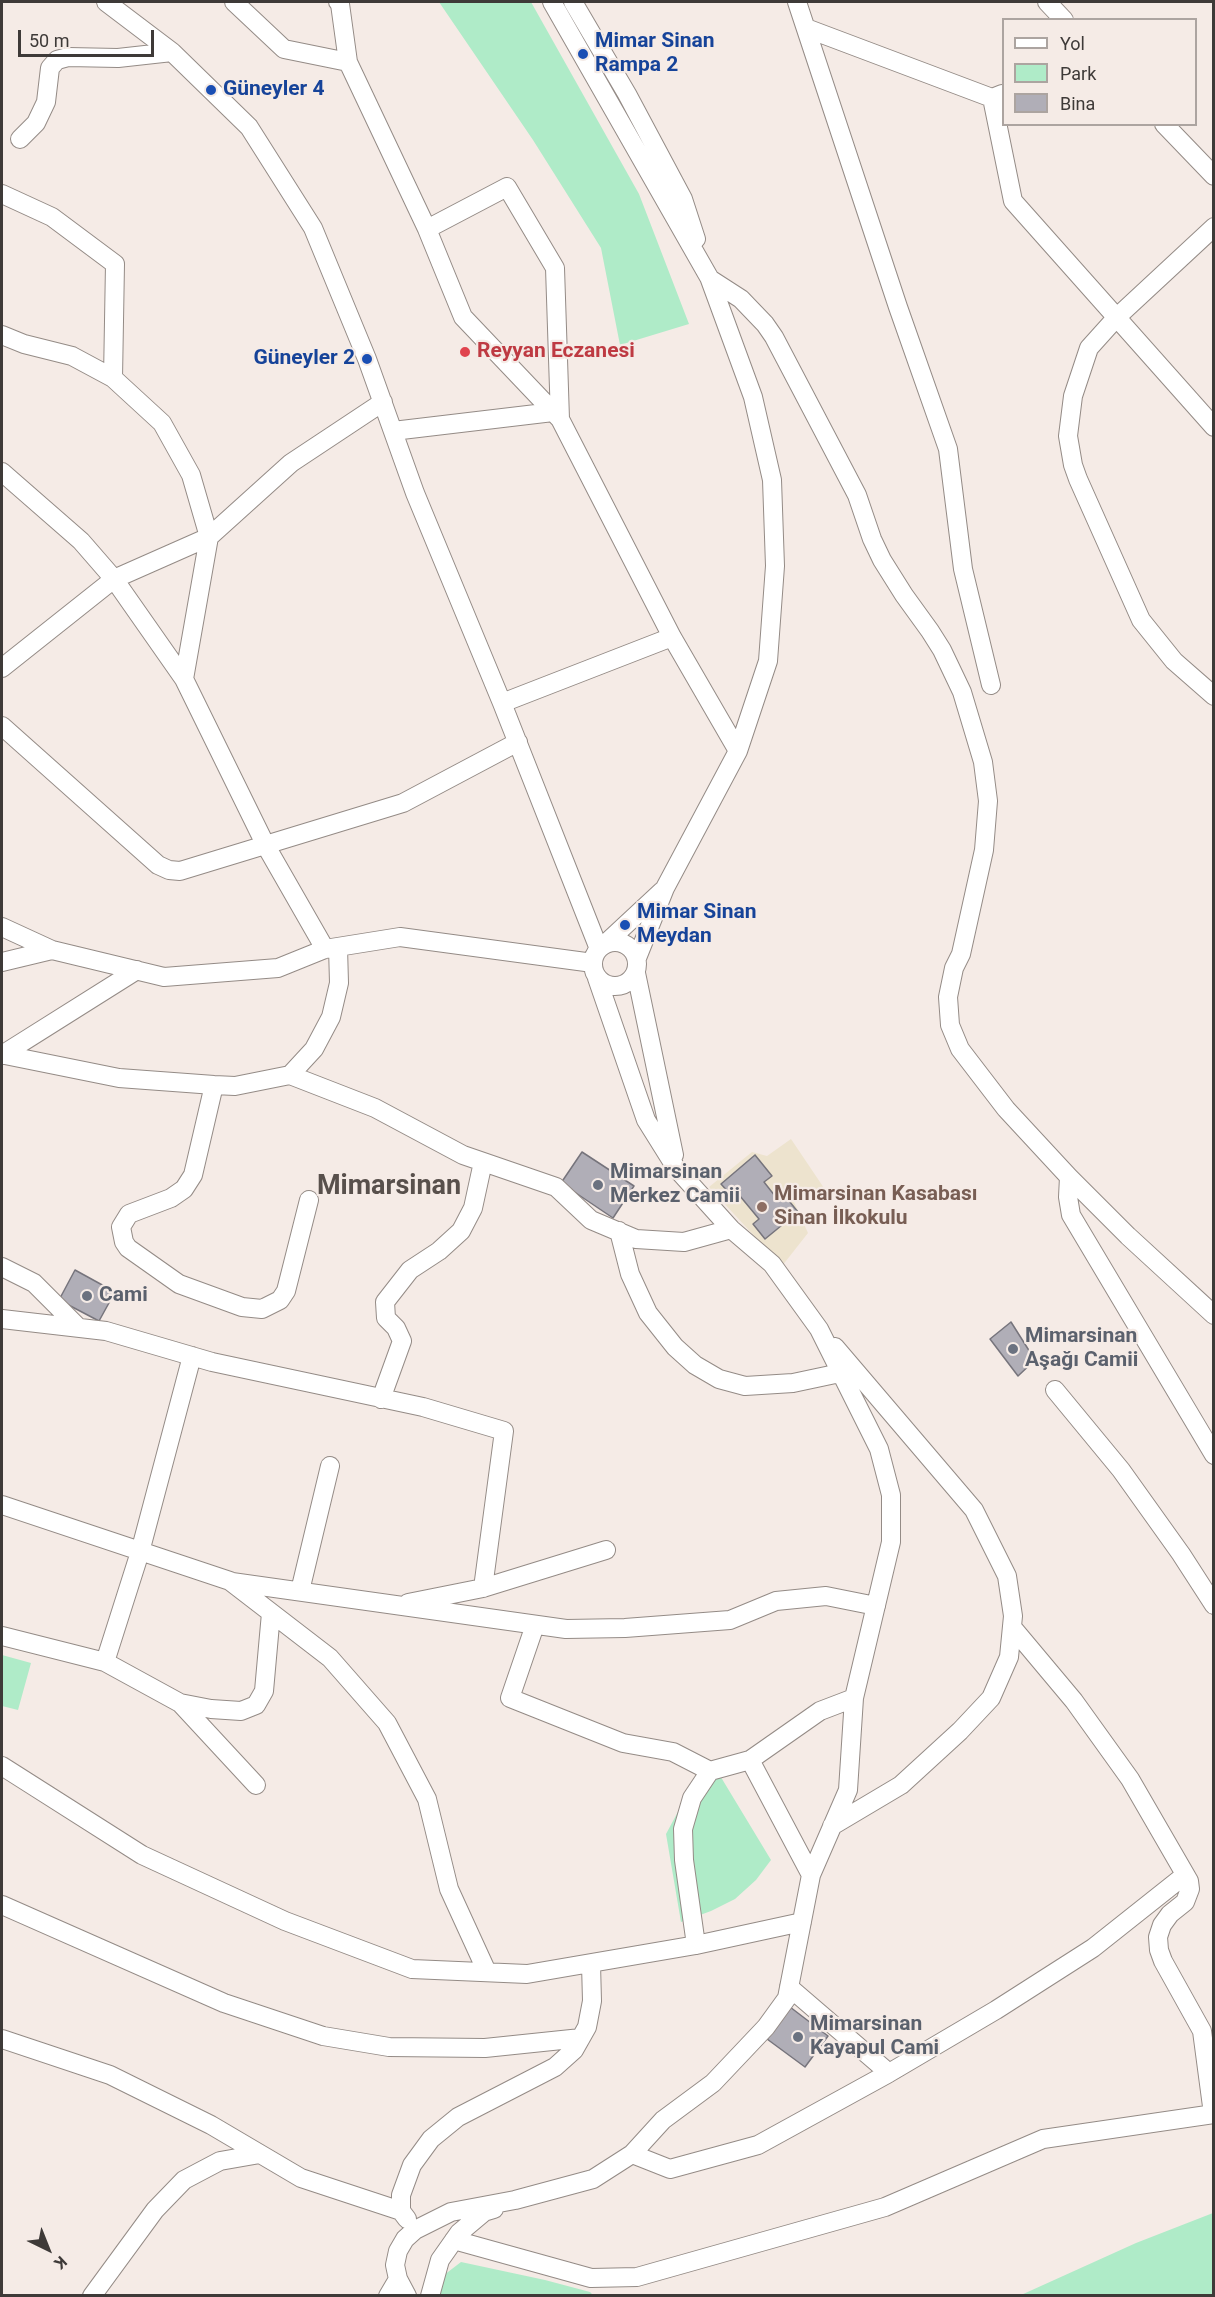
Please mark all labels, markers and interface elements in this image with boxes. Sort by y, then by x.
scale bar [21,18,158,56]
legend [1002,18,1197,126]
place label: Mimar Sinan Rampa 2 [595,29,715,79]
text: 50 m [29,30,69,51]
text: Yol [1060,33,1085,54]
marker: Mimar Sinan Rampa 2 [576,47,590,61]
text: Park [1060,63,1096,84]
place label: Güneyler 4 [223,77,324,103]
marker: Güneyler 4 [204,83,218,97]
text: Bina [1060,93,1095,114]
place label: Reyyan Eczanesi [477,339,635,365]
marker: Reyyan Eczanesi [458,345,472,359]
place label: Güneyler 2 [254,346,355,372]
marker: Güneyler 2 [360,352,374,366]
place label: Mimar Sinan Meydan [637,900,757,950]
marker: Mimar Sinan Meydan [618,918,632,932]
place label: Mimarsinan Merkez Camii [610,1160,740,1210]
district label: Mimarsinan [317,1171,461,1203]
marker: Mimarsinan Merkez Camii [591,1178,605,1192]
place label: Mimarsinan Kasabası Sinan İlkokulu [774,1182,978,1232]
marker: Mimarsinan Kasabası Sinan İlkokulu [755,1200,769,1214]
place label: Cami [99,1283,148,1309]
marker: Cami [80,1289,94,1303]
place label: Mimarsinan Aşağı Camii [1025,1324,1138,1374]
marker: Mimarsinan Aşağı Camii [1006,1342,1020,1356]
place label: Mimarsinan Kayapul Cami [810,2012,939,2062]
marker: Mimarsinan Kayapul Cami [791,2030,805,2044]
north arrow [18,2219,78,2279]
text: K [50,2252,71,2273]

